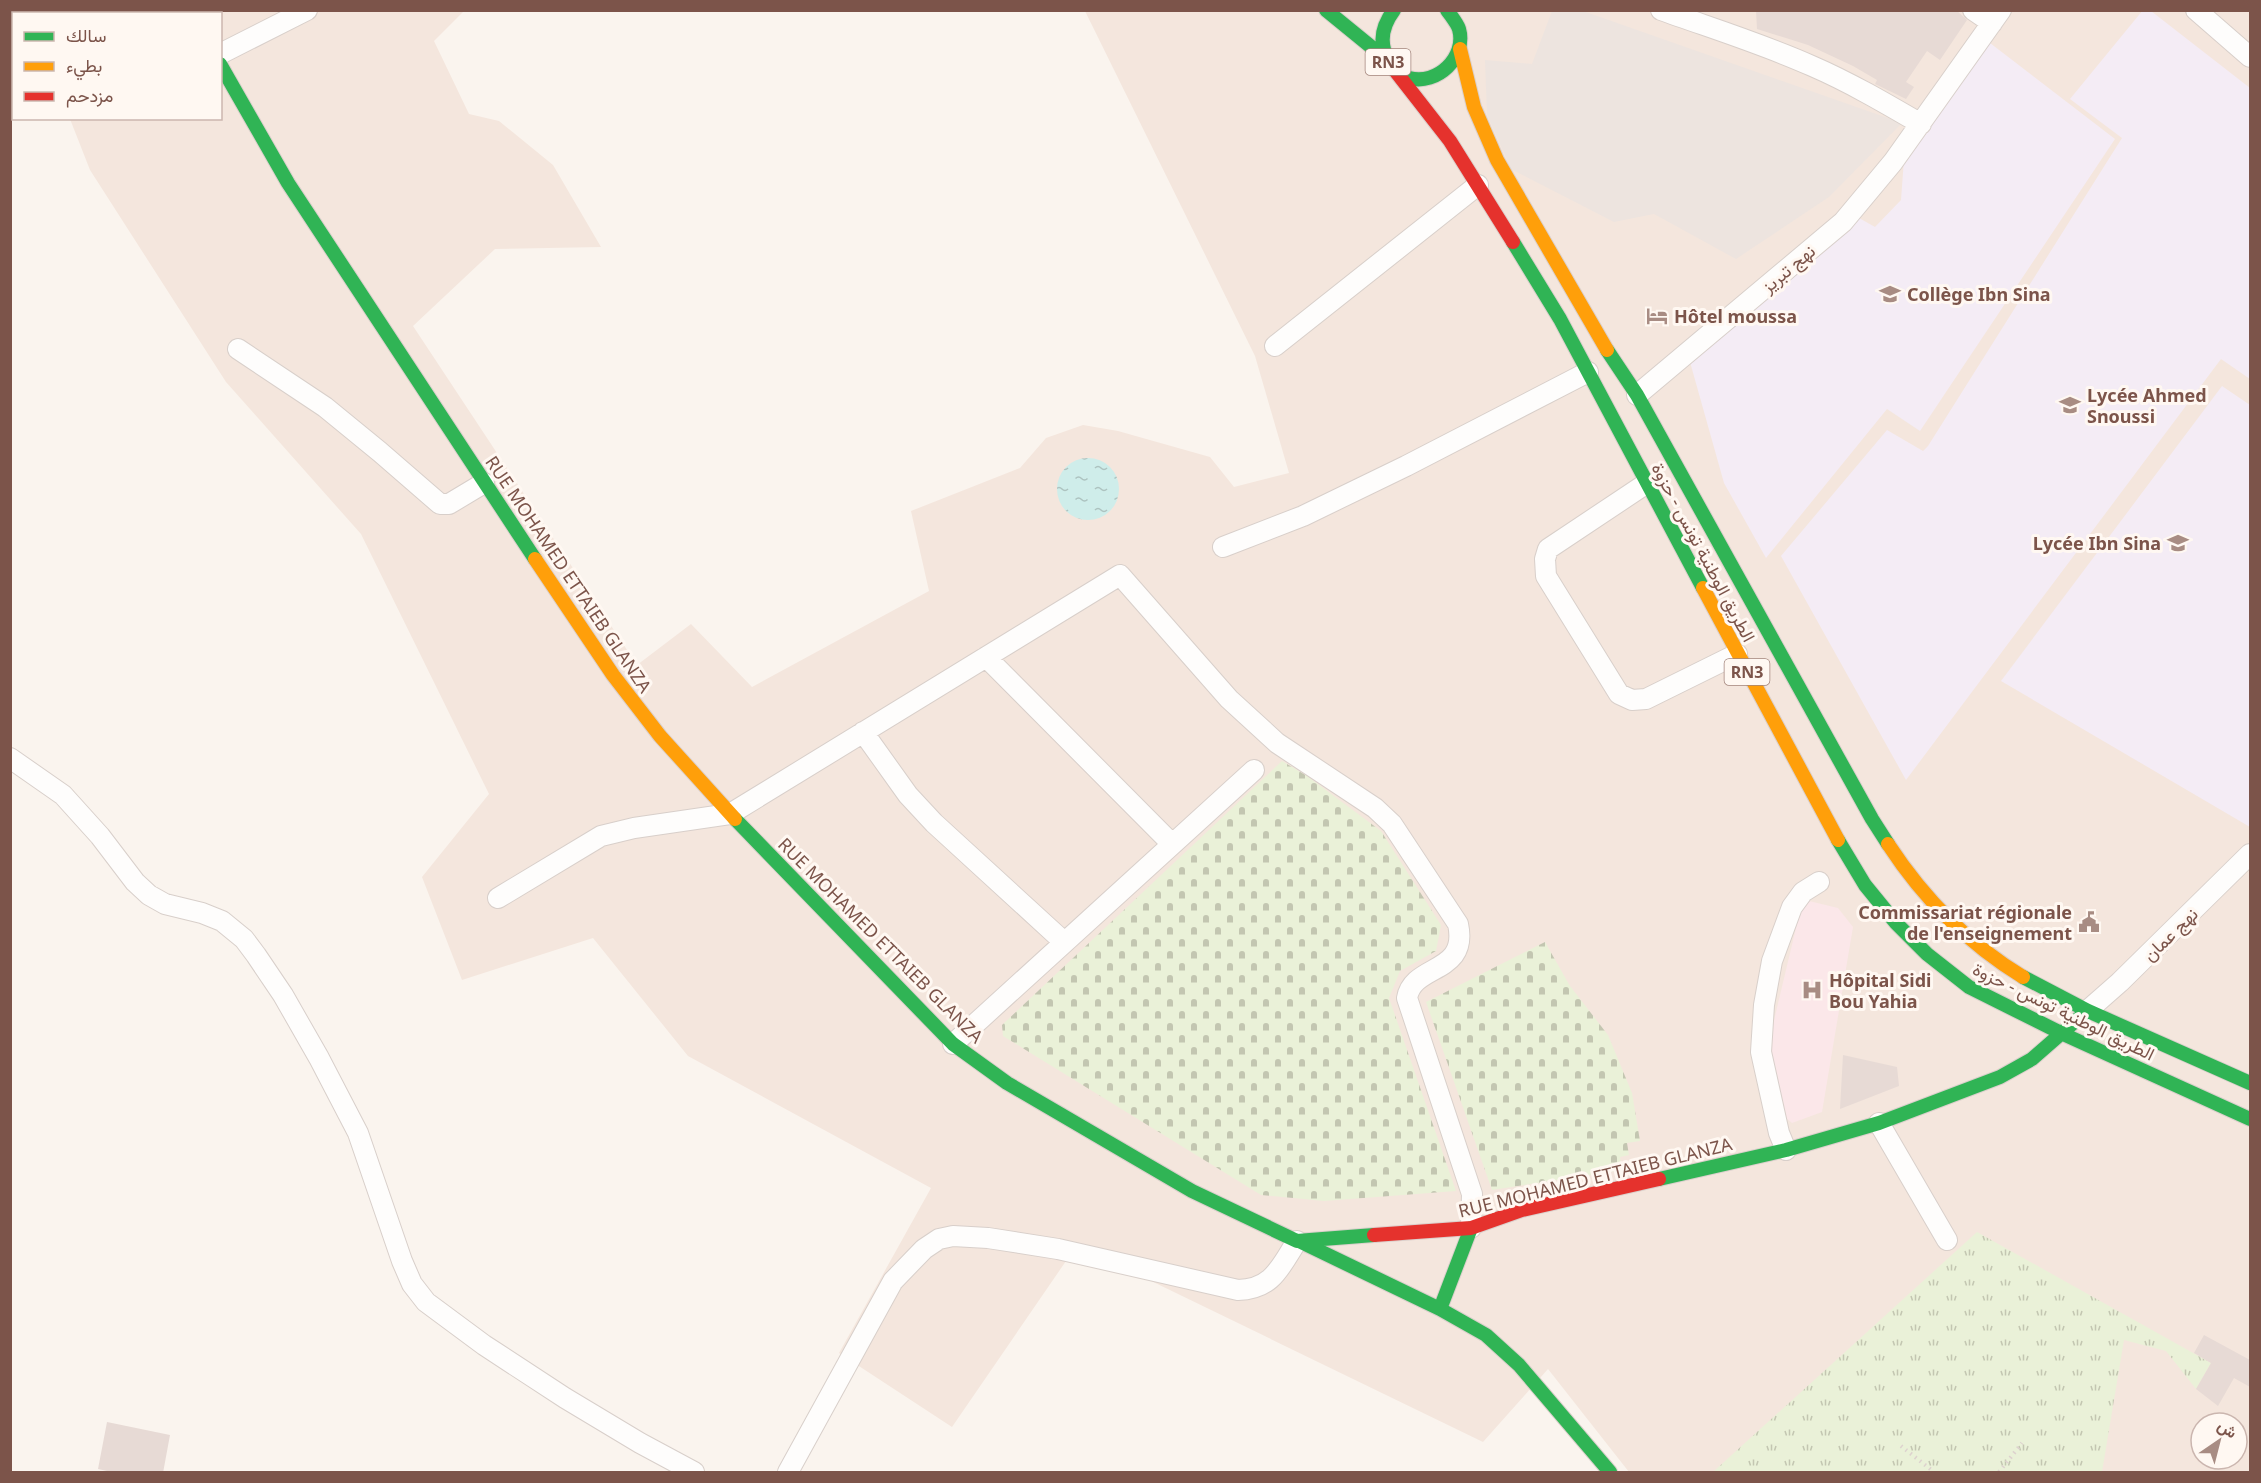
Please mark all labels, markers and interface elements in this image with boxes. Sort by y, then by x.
legend [12,12,222,120]
text: سالك [66,23,106,47]
road number: RN3 [1366,49,1410,75]
text: بطيء [66,53,102,81]
text: مزدحم [66,83,113,108]
street label: نهج تبريز [1755,239,1821,299]
school or university icon: Collège Ibn Sina [1878,282,1902,306]
place label: Collège Ibn Sina [1907,282,2051,306]
hotel icon: Hôtel moussa [1645,304,1669,328]
place label: Hôtel moussa [1674,304,1797,328]
place label: Lycée Ahmed Snoussi [2087,383,2207,428]
school or university icon: Lycée Ahmed Snoussi [2058,393,2082,417]
street label: RUE MOHAMED ETTAIEB GLANZA [480,451,658,698]
street label: الطريق الوطنية تونس - حزوة [1647,458,1761,646]
place label: Lycée Ibn Sina [2033,531,2161,555]
school or university icon: Lycée Ibn Sina [2166,531,2190,555]
road number: RN3 [1724,659,1770,685]
street label: RUE MOHAMED ETTAIEB GLANZA [773,832,989,1048]
place label: Commissariat régionale de l'enseignement [1858,900,2072,945]
street label: نهج عمان [2137,902,2203,967]
public building icon: Commissariat régionale de l'enseignement [2077,910,2101,934]
street label: الطريق الوطنية تونس - حزوة [1969,956,2159,1066]
place label: Hôpital Sidi Bou Yahia [1829,968,1931,1013]
hospital icon: Hôpital Sidi Bou Yahia [1800,978,1824,1002]
street label: RUE MOHAMED ETTAIEB GLANZA [1456,1131,1735,1223]
north arrow [2189,1411,2249,1471]
text: ش [2213,1414,2242,1443]

